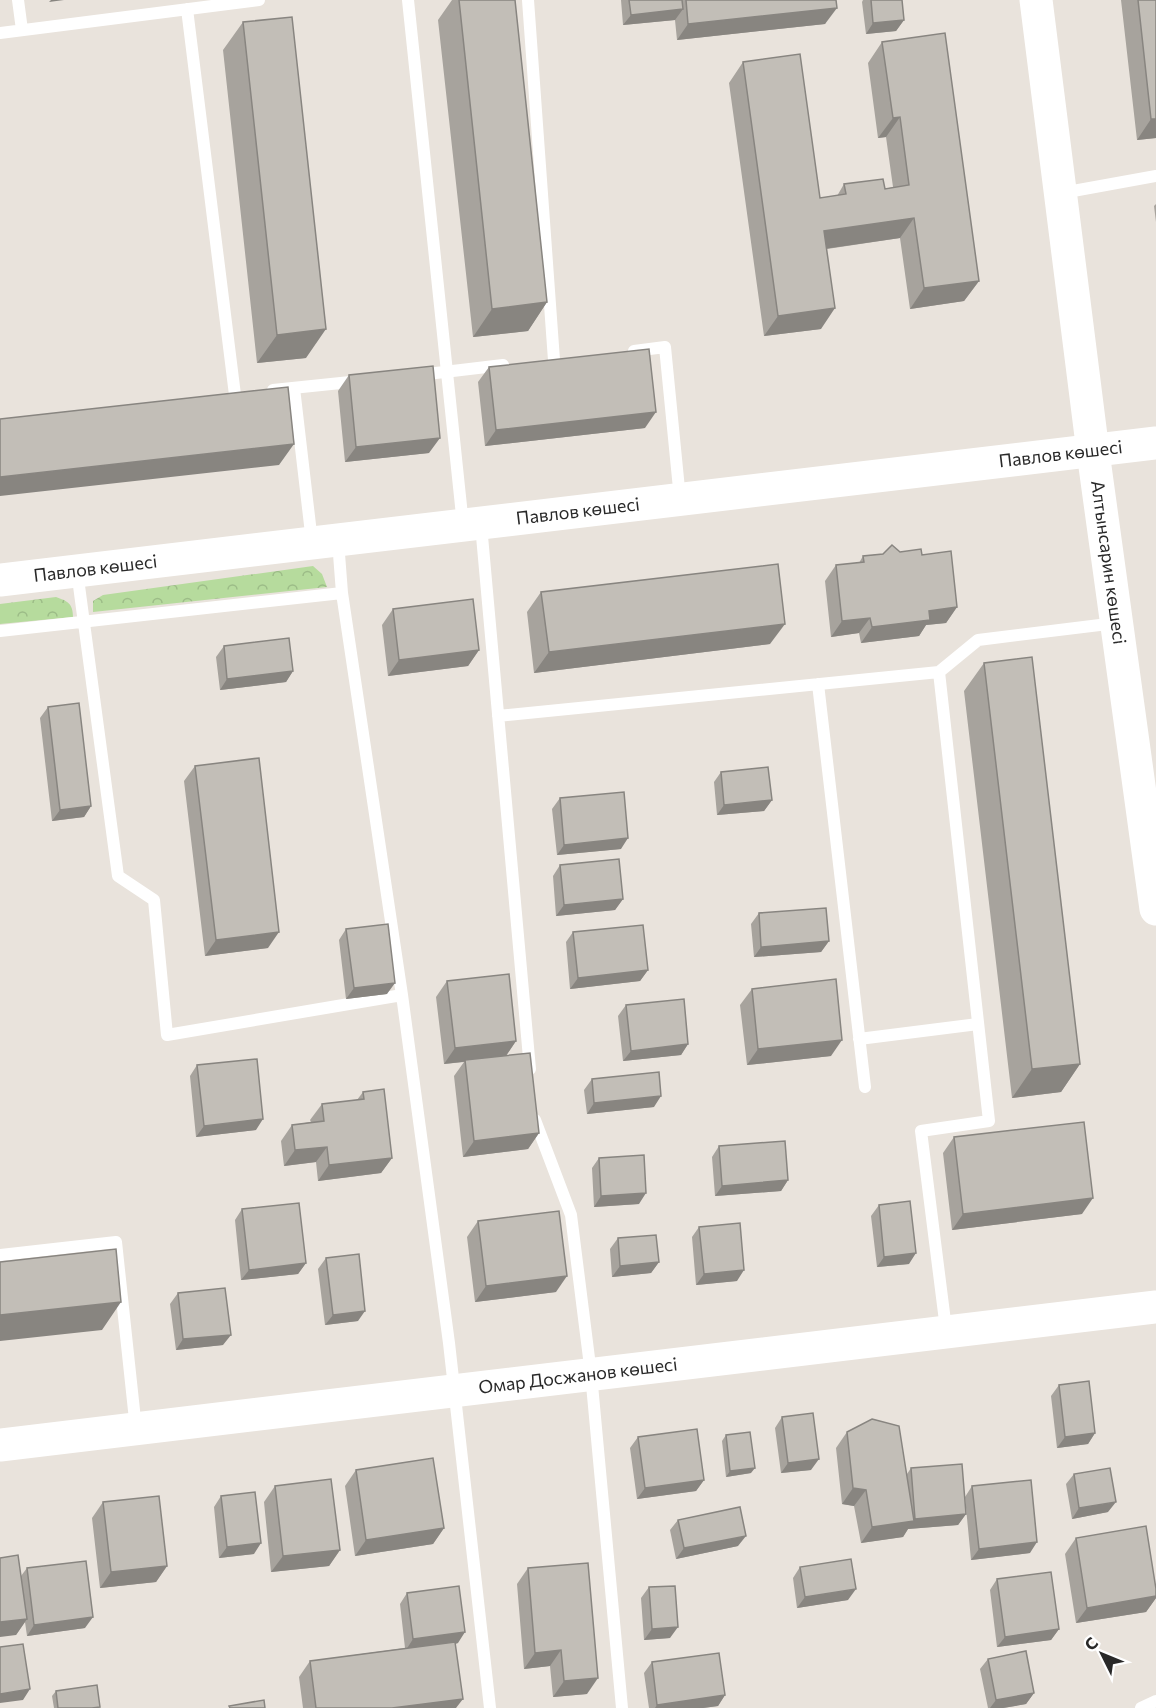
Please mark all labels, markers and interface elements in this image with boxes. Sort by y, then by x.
street label: Павлов көшесі [997,435,1124,472]
street label: Алтынсарин көшесі [1087,479,1131,646]
street label: Павлов көшесі [515,492,641,529]
street label: Павлов көшесі [32,549,158,586]
street label: Омар Досжанов көшесі [477,1352,679,1398]
north arrow [1072,1624,1132,1684]
text: С [1080,1633,1101,1654]

